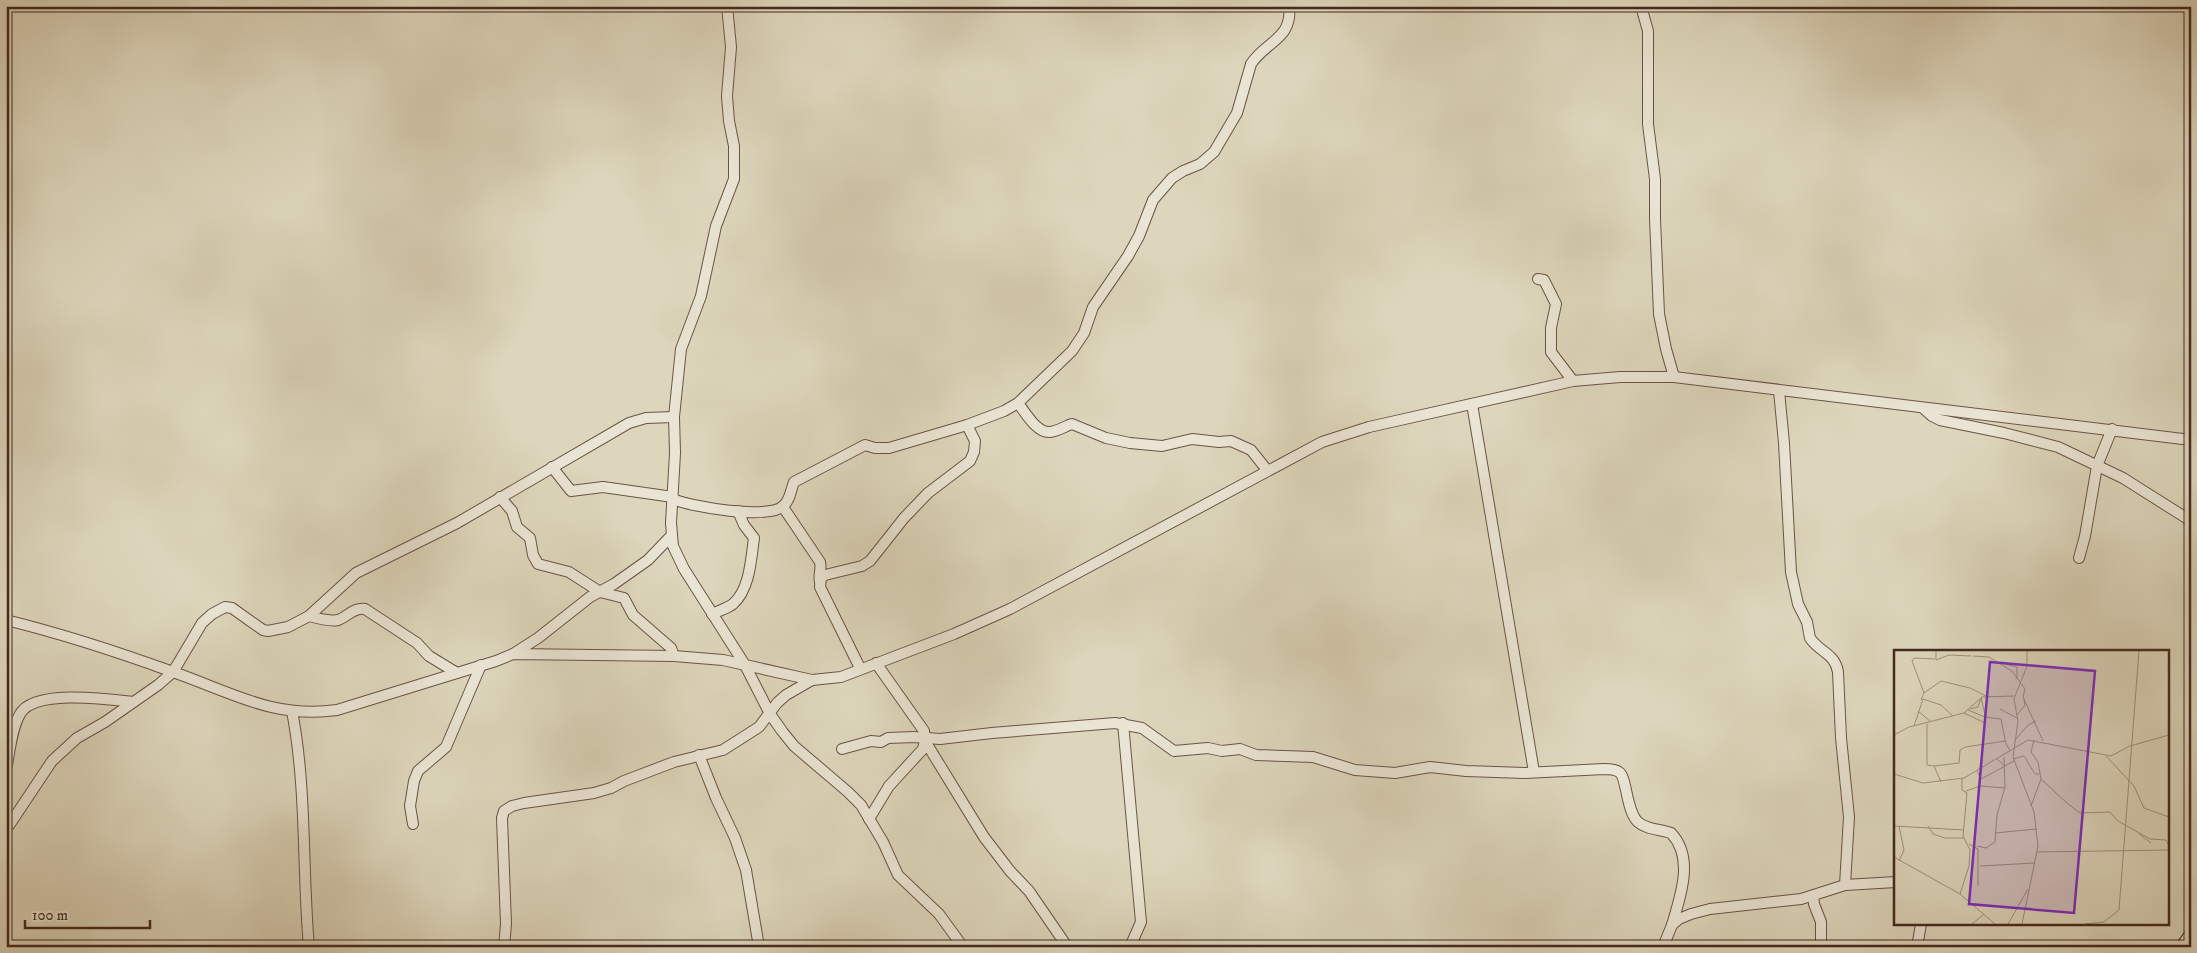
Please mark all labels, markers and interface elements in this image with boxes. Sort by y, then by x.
inset map [1894,650,2170,926]
scale bar [25,898,150,930]
text: 100 m [32,906,68,925]

